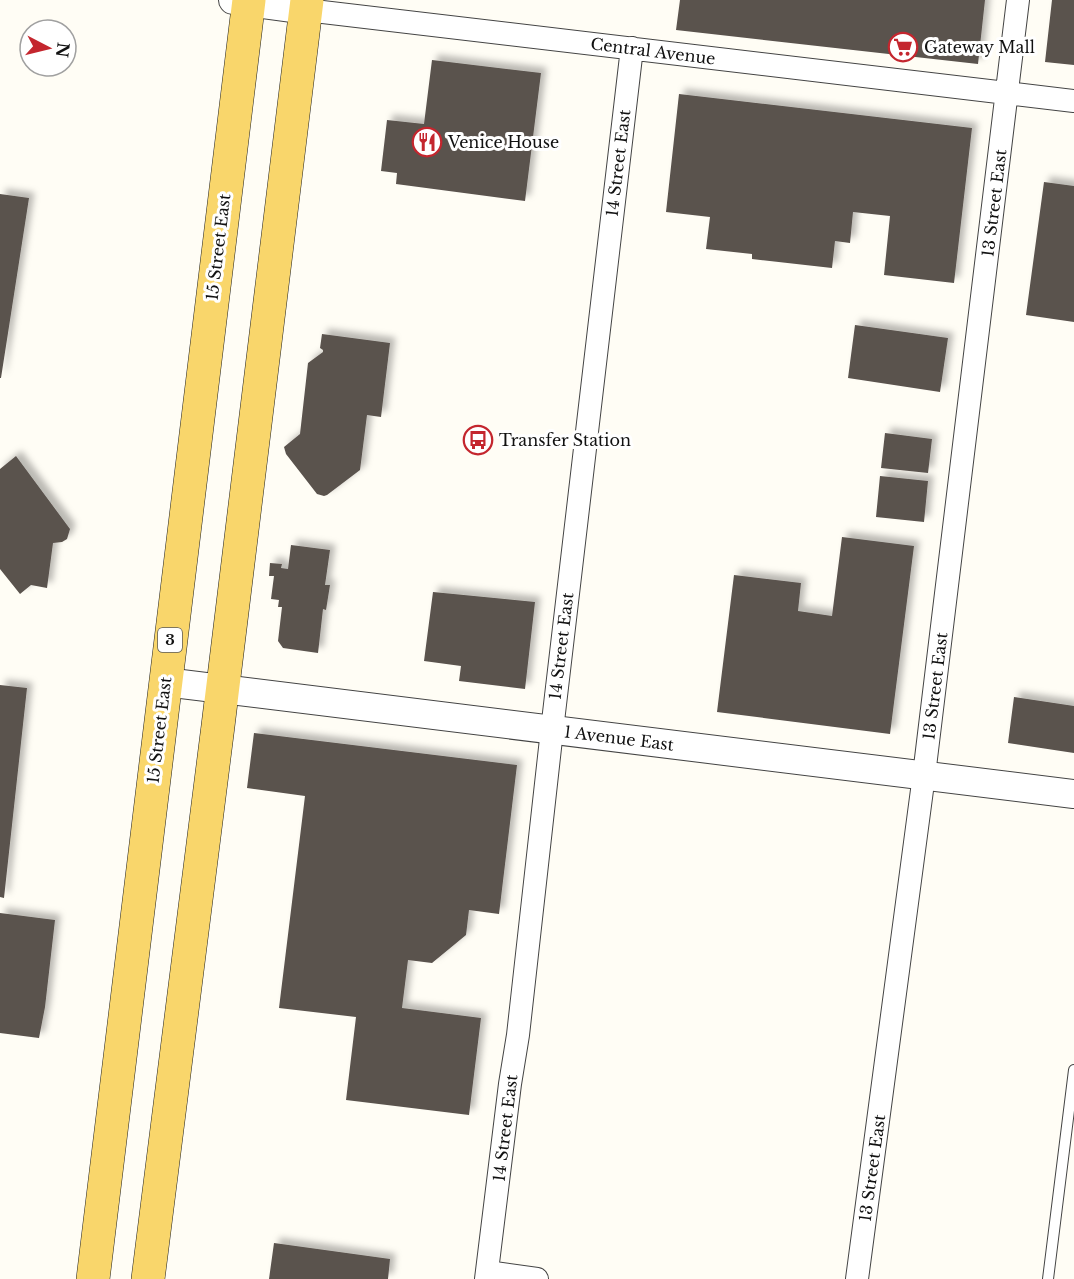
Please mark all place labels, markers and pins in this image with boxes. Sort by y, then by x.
supermarket icon: Gateway Mall [887,31,919,63]
place label: Gateway Mall [924,37,1035,57]
restaurant icon: Venice House [411,126,443,158]
place label: Venice House [447,132,559,152]
bus stop icon: Transfer Station [462,424,494,456]
place label: Transfer Station [499,430,631,450]

